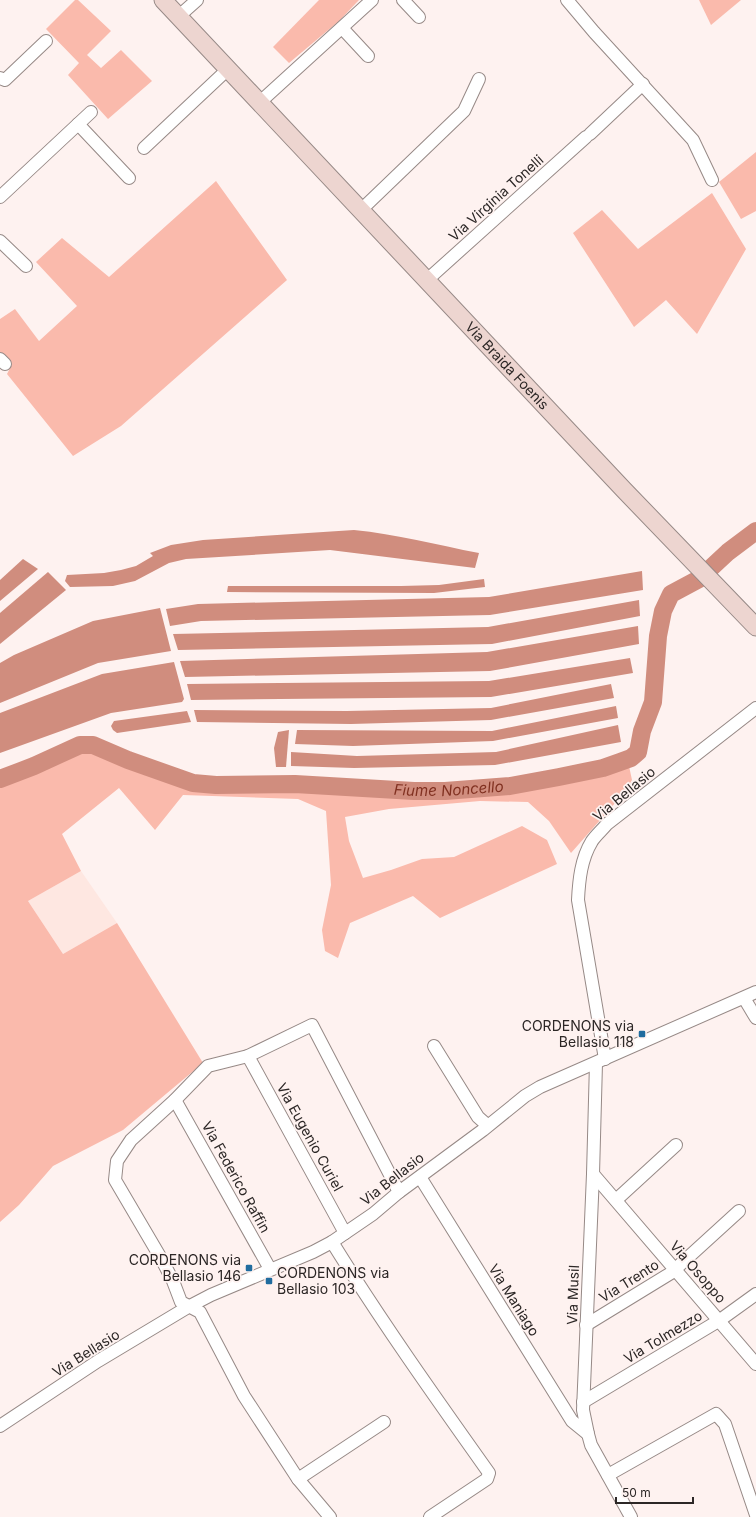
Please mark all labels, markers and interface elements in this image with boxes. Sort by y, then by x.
street label: Via Virginia Tonelli [445,151,546,245]
street label: Via Braida Foenis [462,318,553,413]
street label: Via Bellasio [589,763,658,825]
water label: Fiume Noncello [393,777,504,800]
place label: CORDENONS via Bellasio 118 [522,1017,634,1050]
marker: CORDENONS via Bellasio 118 [637,1029,647,1039]
street label: Via Eugenio Curiel [274,1080,347,1194]
street label: Via Federico Raffin [199,1118,274,1236]
street label: Via Bellasio [357,1149,427,1209]
street label: Via Osoppo [667,1237,730,1306]
place label: CORDENONS via Bellasio 146 [129,1251,241,1284]
street label: Via Trento [596,1256,662,1306]
street label: Via Maniago [486,1261,543,1339]
marker: CORDENONS via Bellasio 146 [244,1263,254,1273]
place label: CORDENONS via Bellasio 103 [277,1264,389,1297]
street label: Via Musil [563,1265,582,1325]
marker: CORDENONS via Bellasio 103 [264,1276,274,1286]
street label: Via Tolmezzo [620,1307,705,1367]
street label: Via Bellasio [49,1325,122,1380]
scale bar [616,1479,693,1505]
text: 50 m [622,1485,651,1500]

